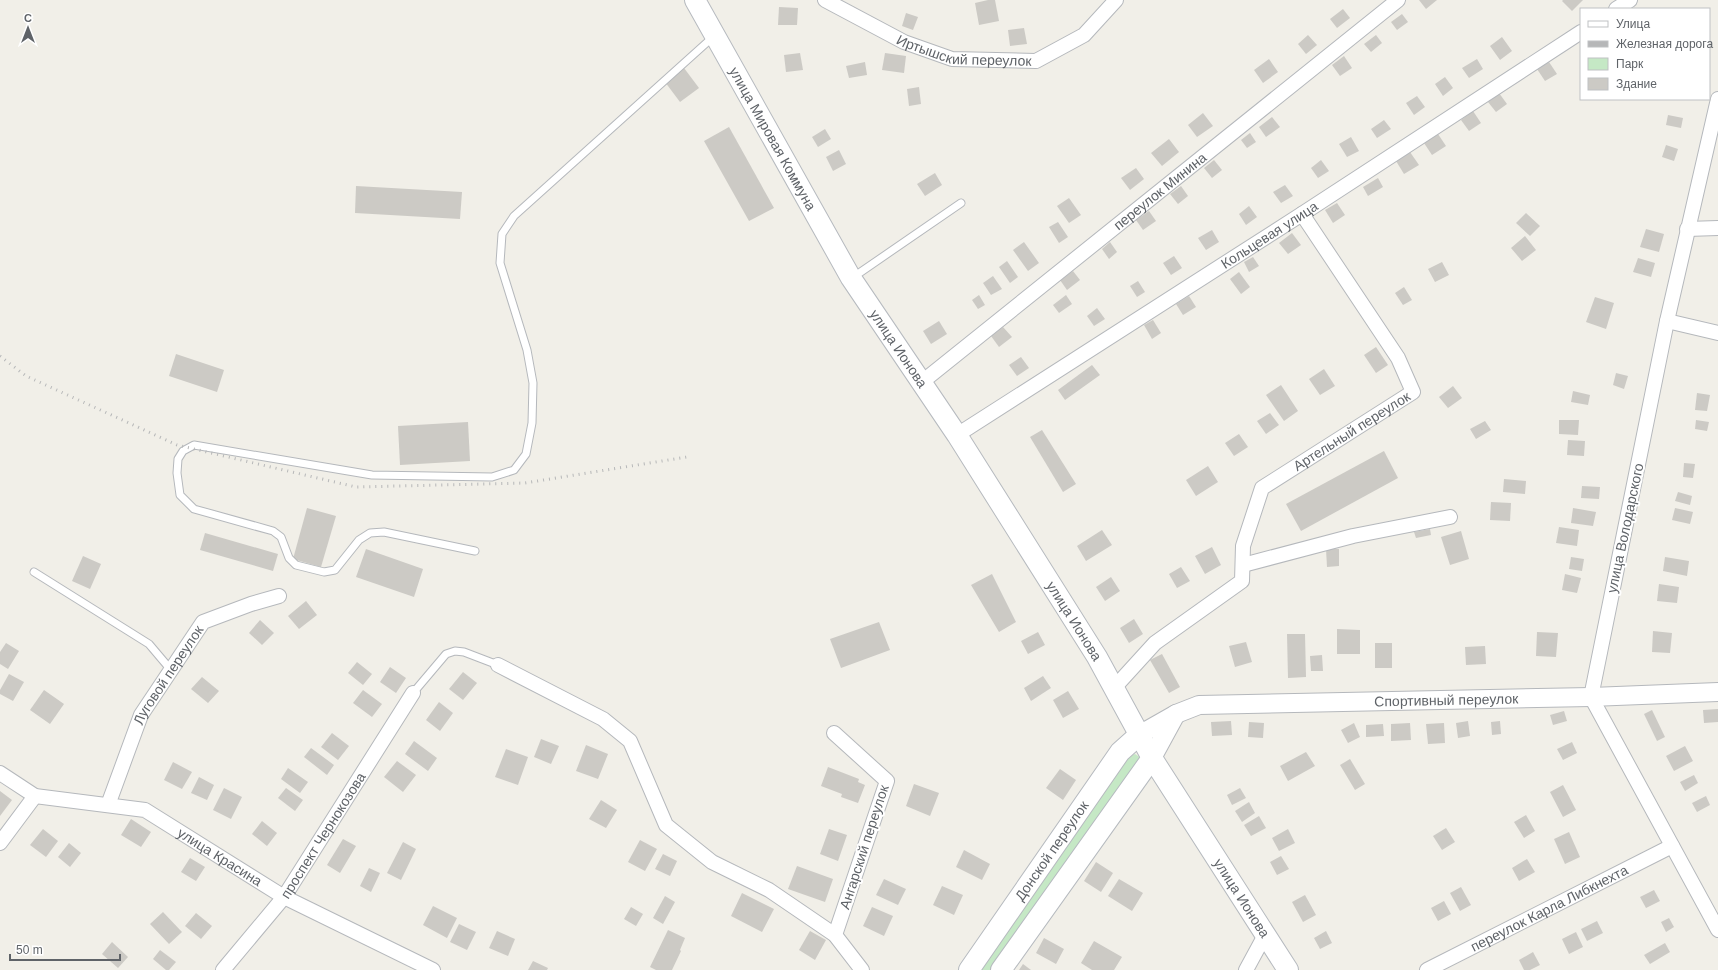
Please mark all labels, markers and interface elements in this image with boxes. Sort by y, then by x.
north arrow [8,8,48,48]
legend [1580,8,1710,100]
text: С [24,12,32,24]
text: Улица [1616,17,1650,31]
street label: Иртышский переулок [894,31,1033,69]
text: Железная дорога [1616,37,1713,51]
text: Парк [1616,57,1644,71]
street label: улица Мировая Коммуна [726,64,820,213]
text: Здание [1616,77,1657,91]
street label: переулок Минина [1110,149,1210,233]
street label: Кольцевая улица [1218,198,1321,272]
street label: улица Ионова [867,306,931,391]
street label: Артельный переулок [1290,388,1414,474]
street label: улица Володарского [1603,461,1647,594]
street label: улица Ионова [1043,578,1105,664]
street label: Луговой переулок [130,622,207,727]
street label: Спортивный переулок [1374,690,1519,709]
street label: проспект Чернокозова [277,769,369,901]
street label: Ангарский переулок [836,782,892,911]
street label: Донской переулок [1011,797,1092,904]
street label: улица Красина [175,824,265,889]
street label: улица Ионова [1211,855,1273,941]
street label: переулок Карла Либкнехта [1468,862,1631,955]
scale bar [10,936,120,962]
text: 50 m [16,943,43,957]

